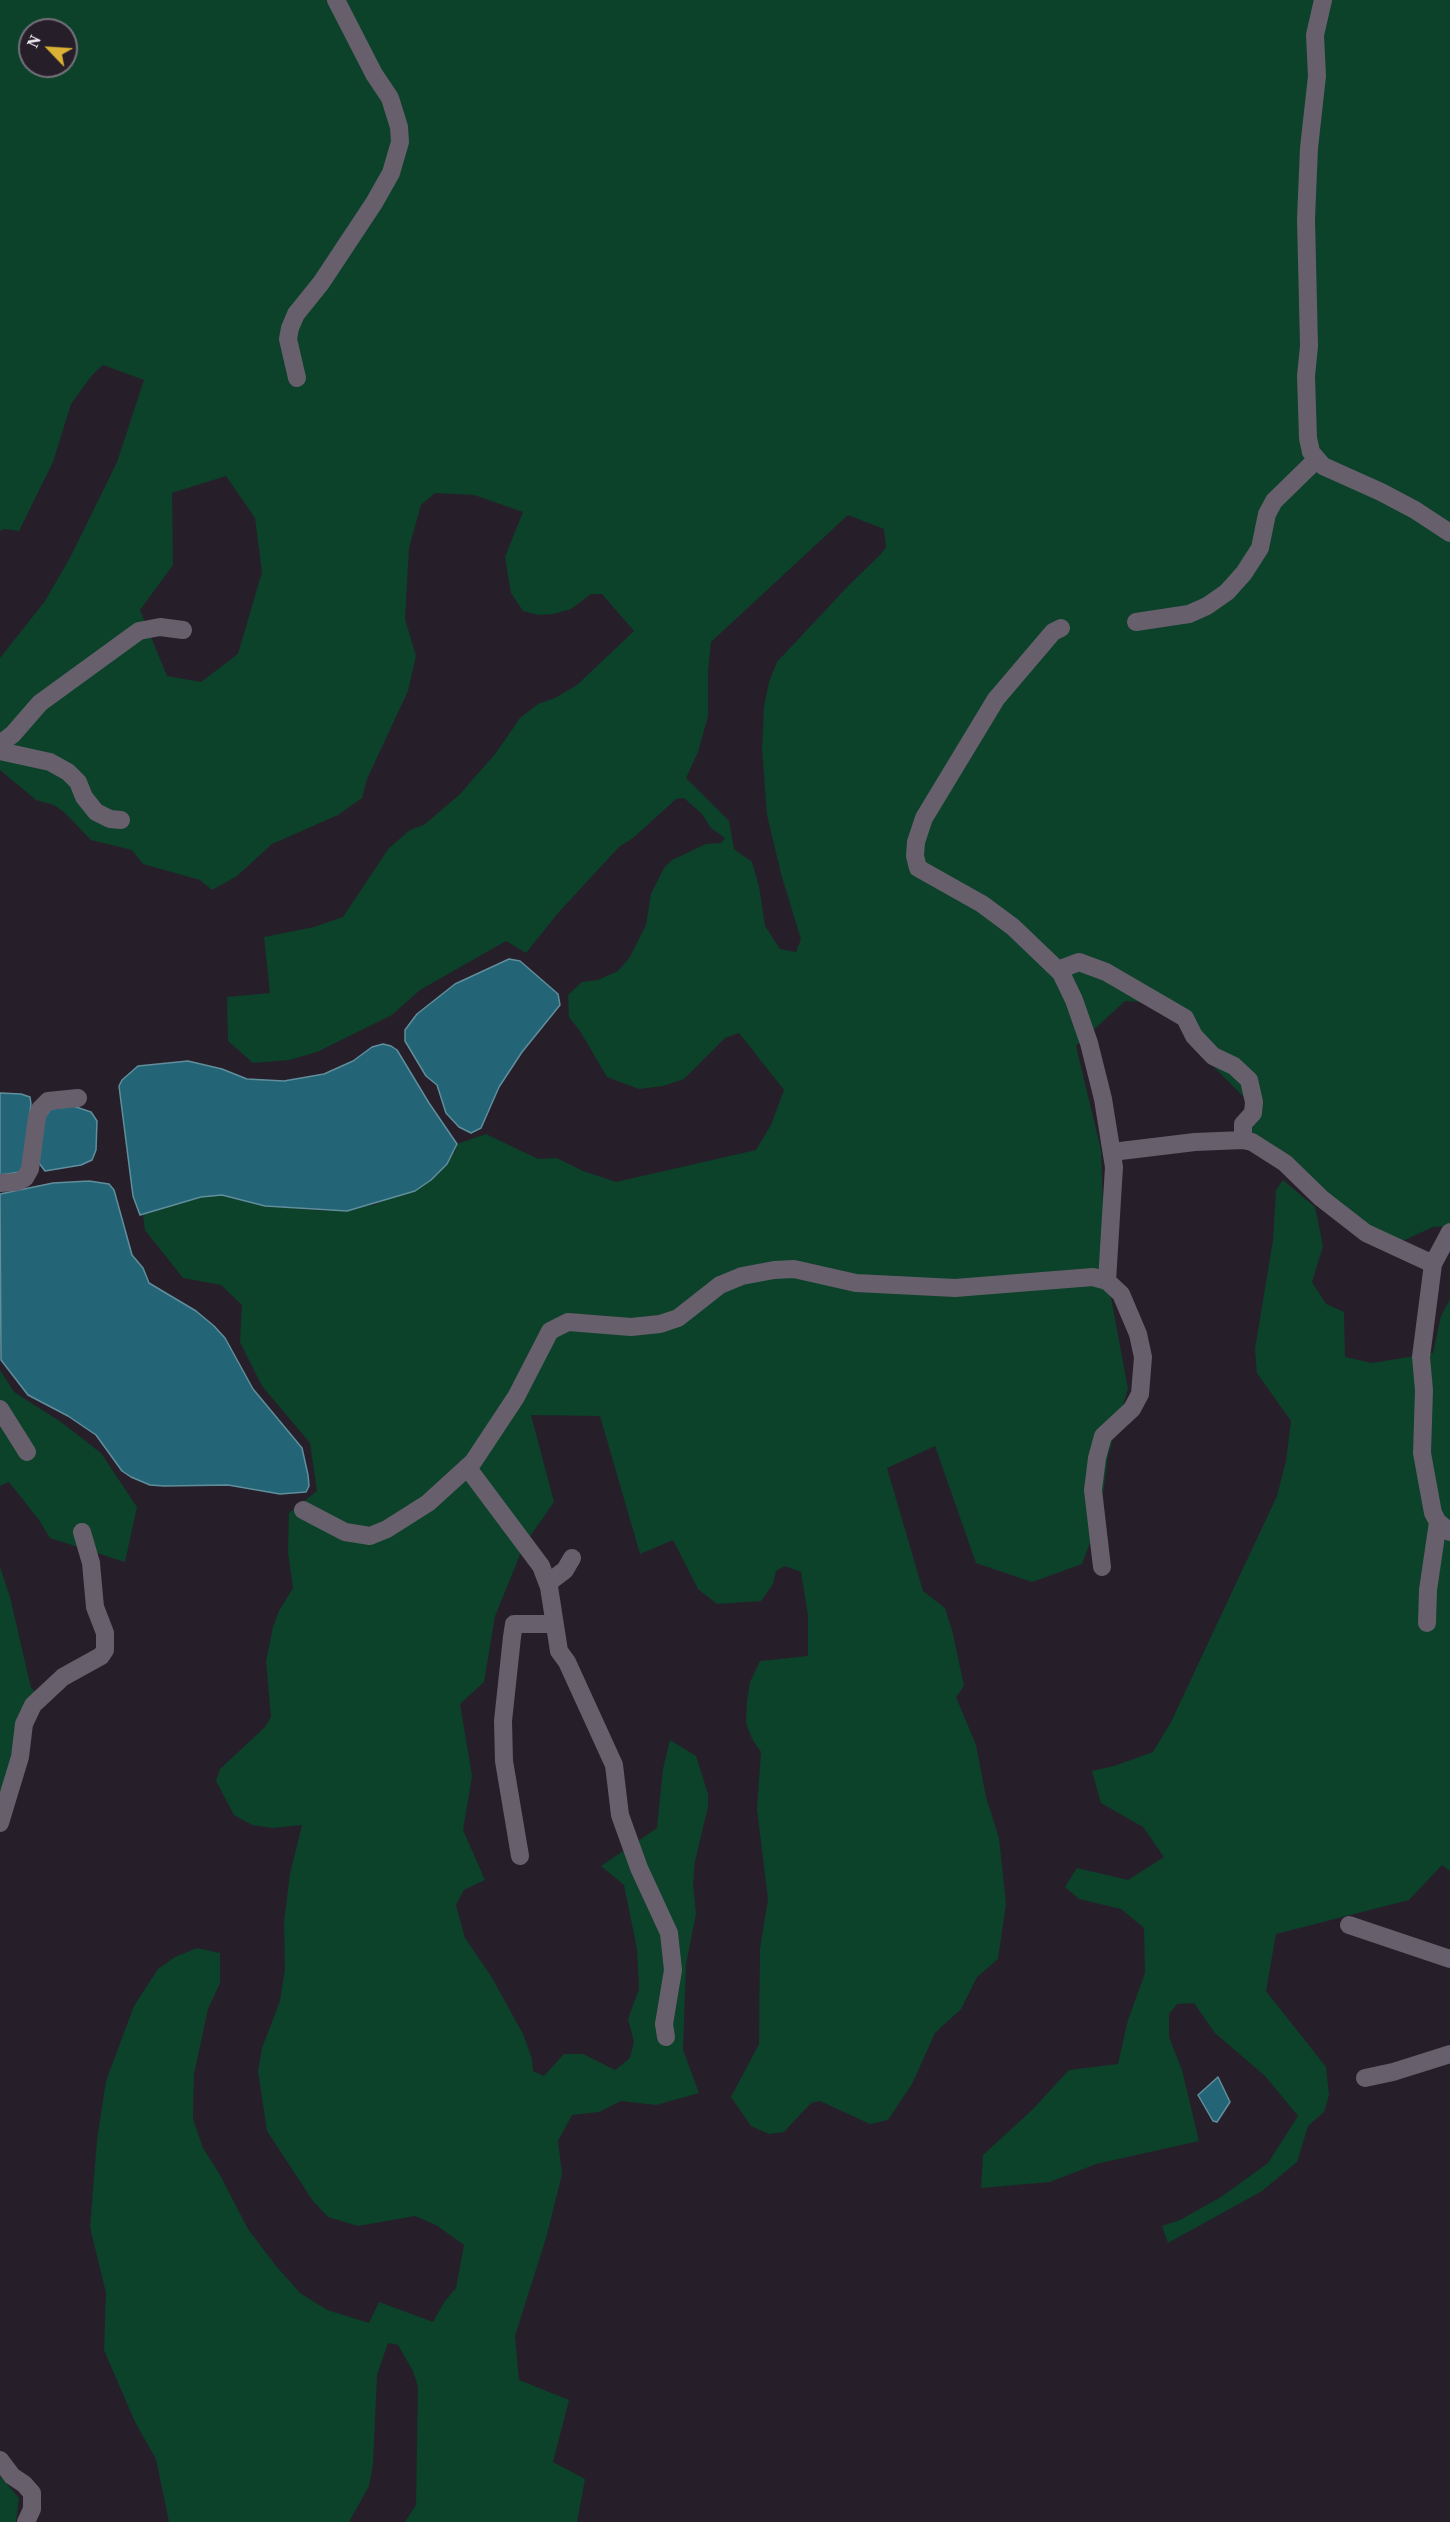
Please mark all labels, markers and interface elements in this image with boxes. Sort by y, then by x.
north arrow [18,18,78,78]
text: N [21,31,46,51]

